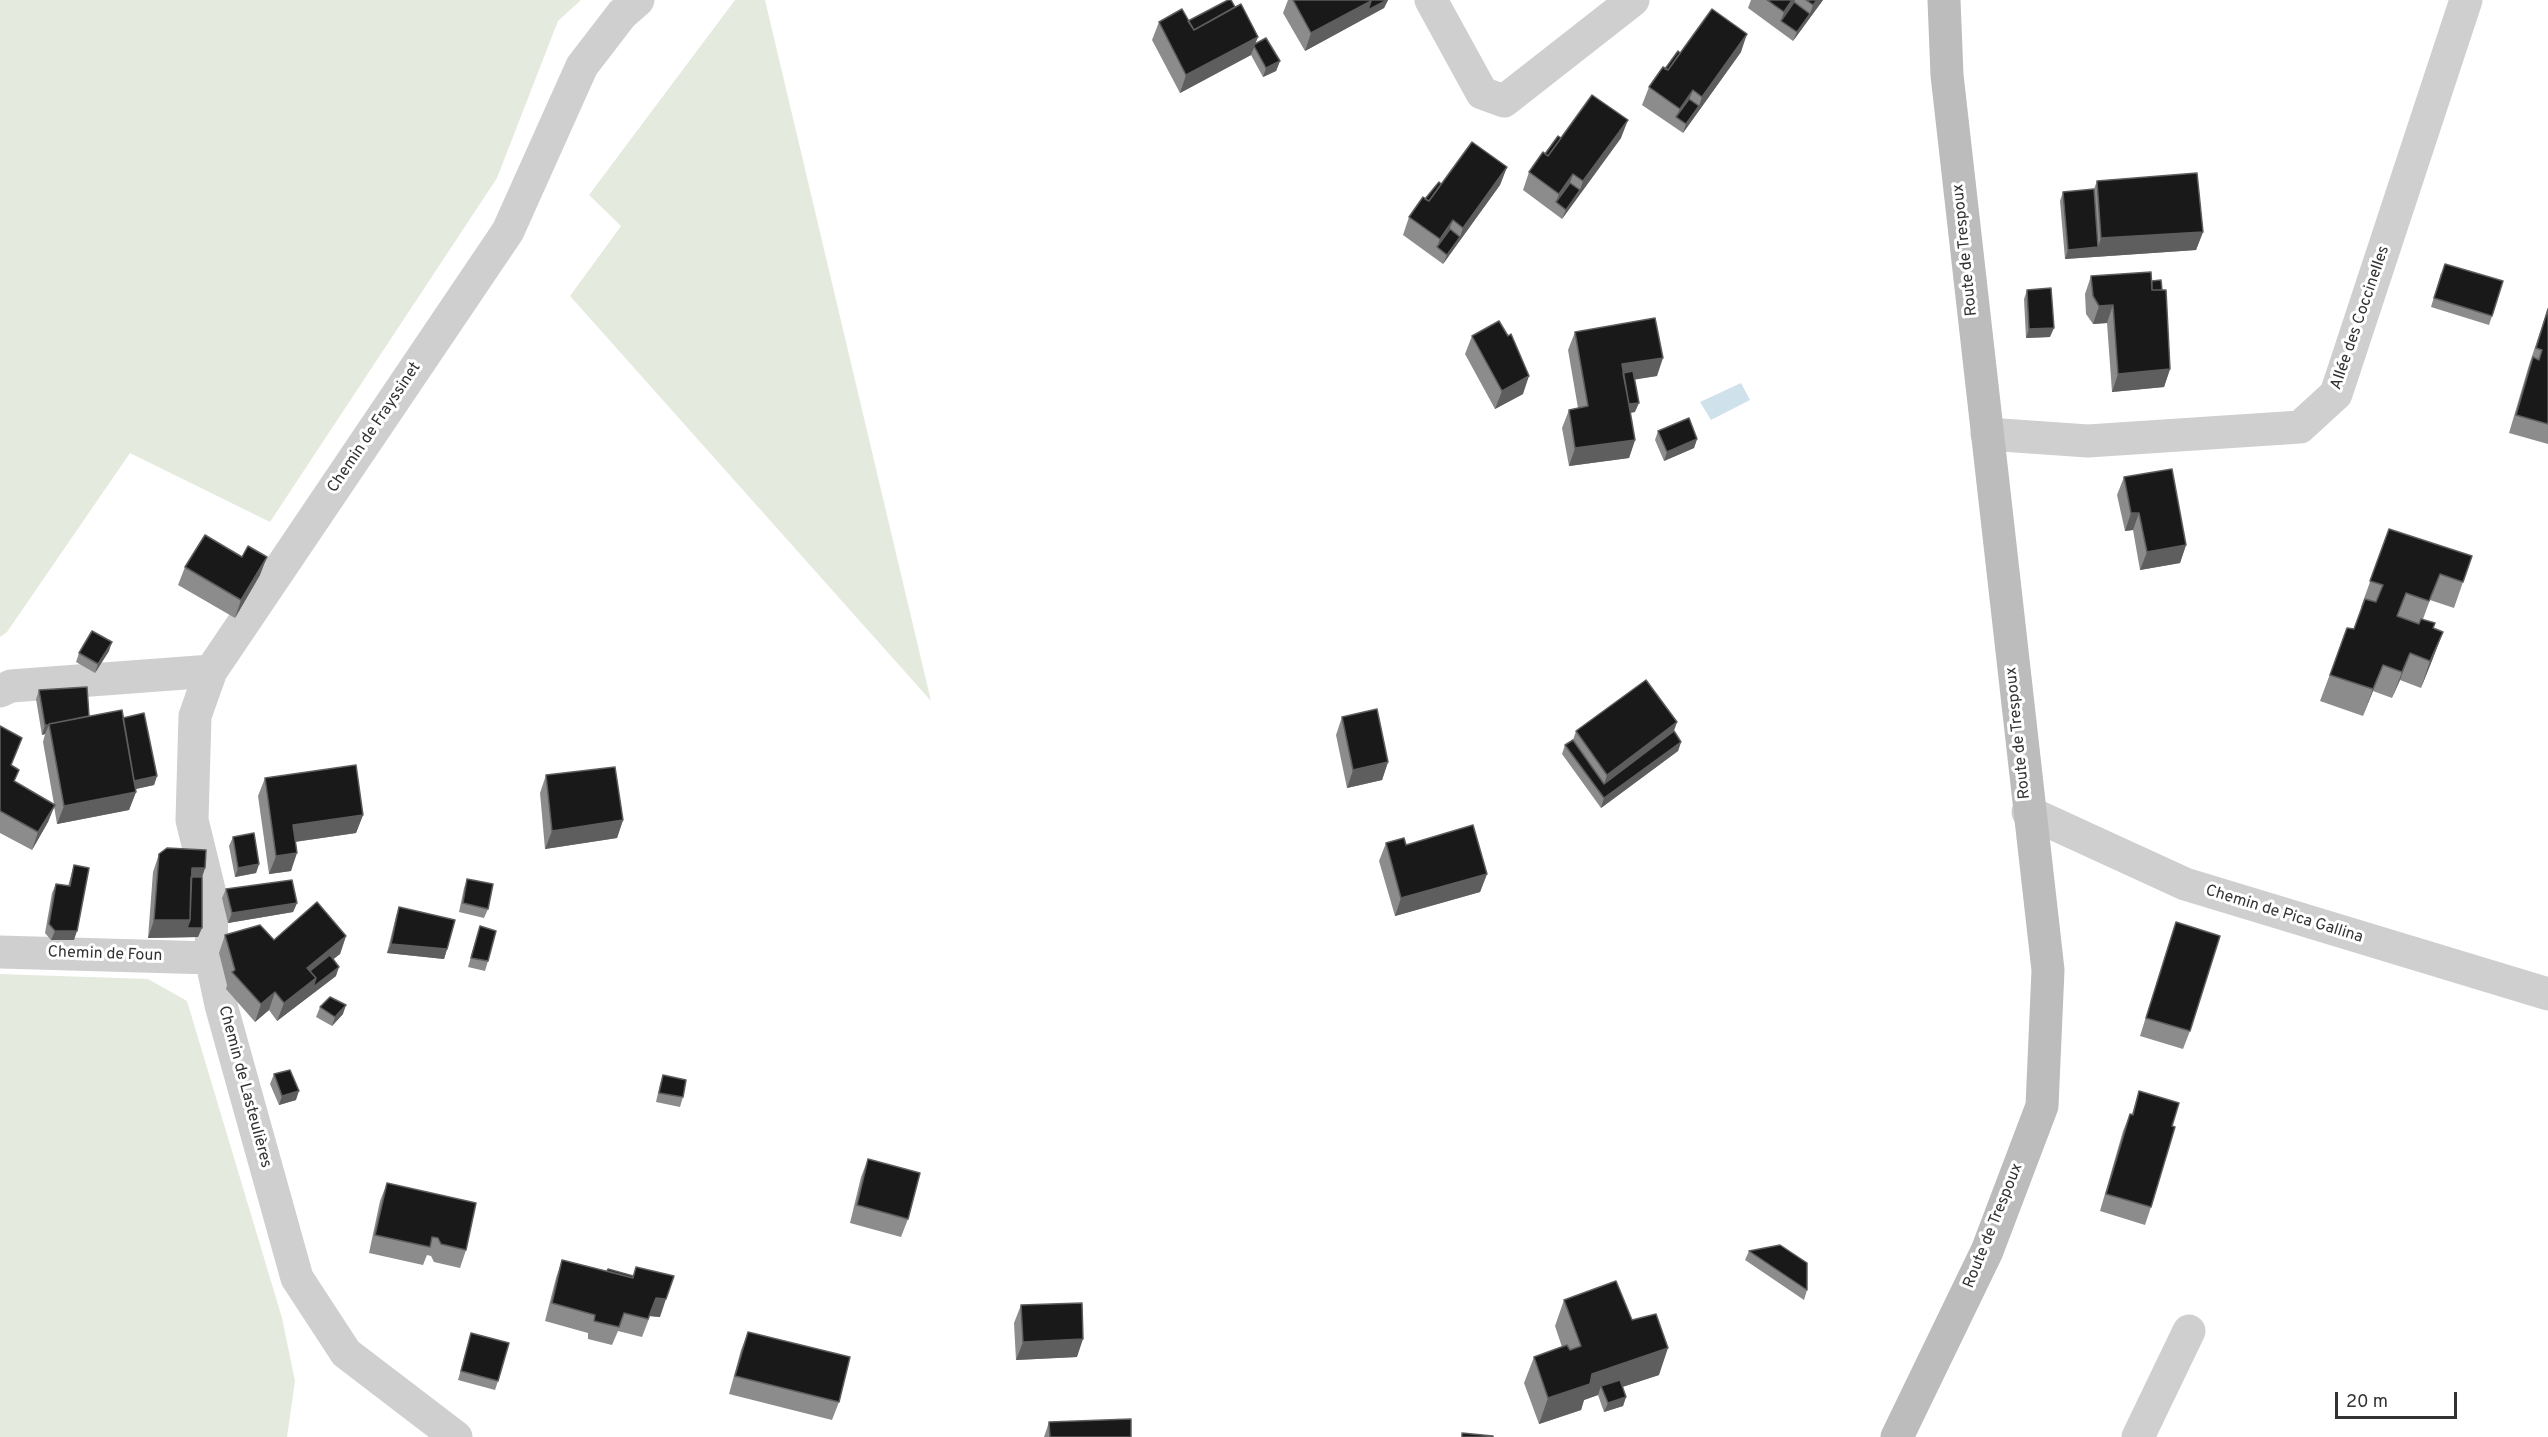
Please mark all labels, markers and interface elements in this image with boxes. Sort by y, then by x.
street label: Route de Trespoux [1949,183,1983,317]
street label: Allée des Coccinelles [2327,244,2395,392]
street label: Chemin de Frayssinet [324,359,426,497]
street label: Route de Trespoux [2002,666,2036,800]
street label: Chemin de Pica Gallina [2203,882,2365,948]
street label: Chemin de Foun [47,943,163,967]
street label: Chemin de Lasteulières [213,1004,275,1170]
street label: Route de Trespoux [1960,1161,2028,1291]
scale bar [2338,1380,2460,1418]
text: 20 m [2346,1391,2388,1414]

